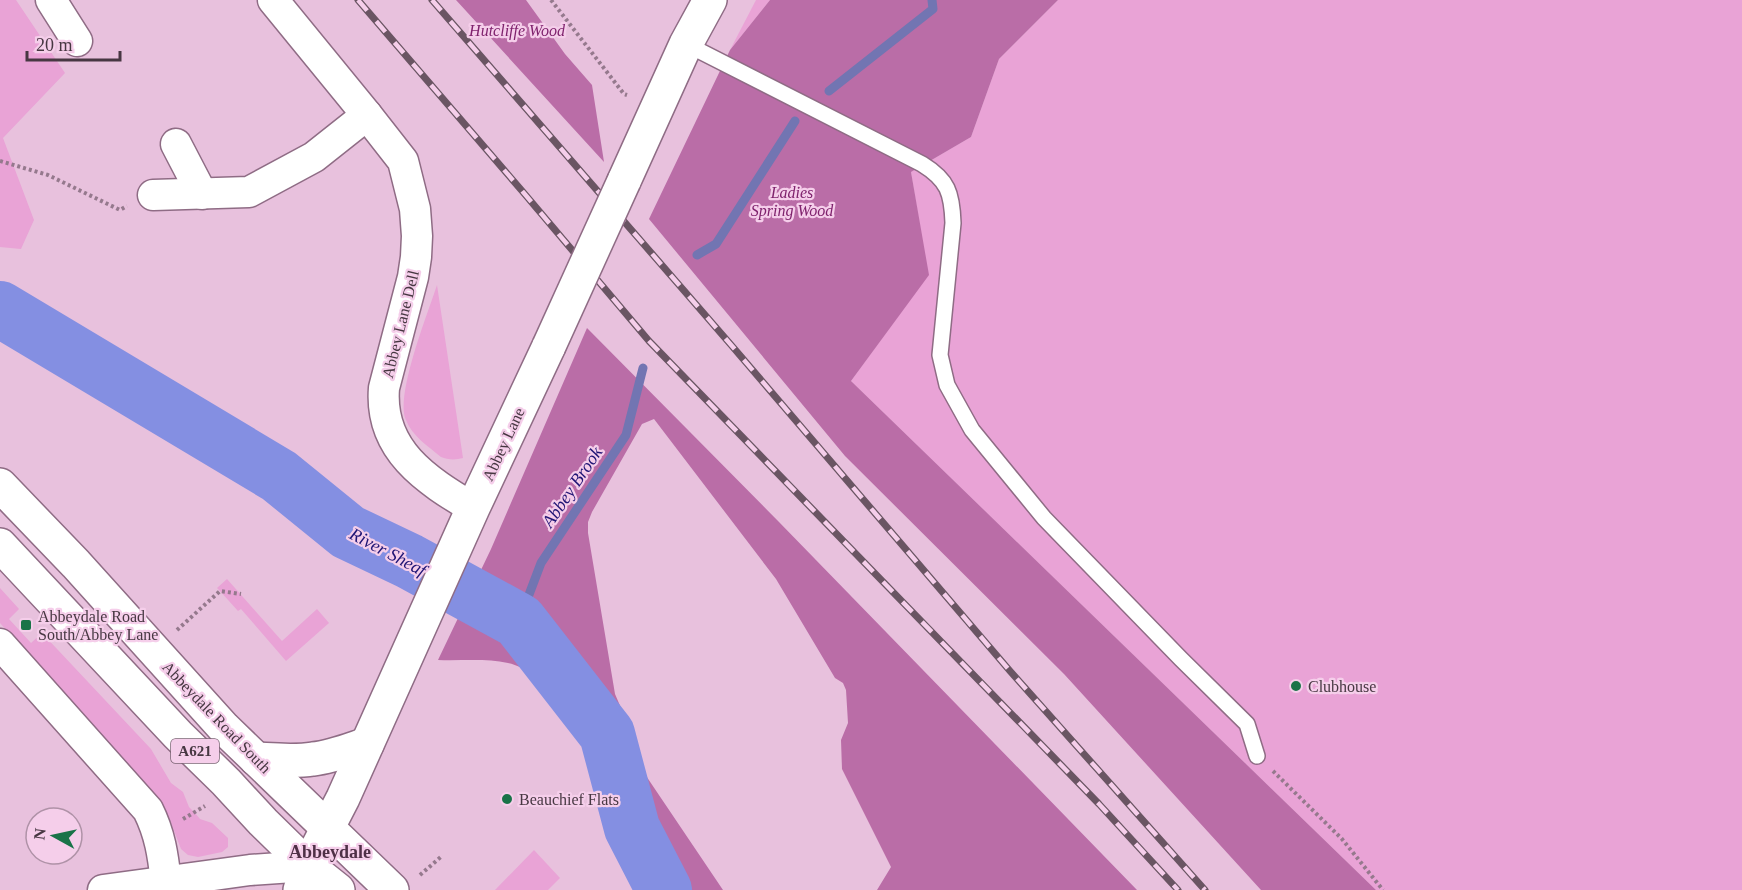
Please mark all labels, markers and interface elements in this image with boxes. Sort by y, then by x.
park label: Hutcliffe Wood [468,22,566,40]
scale bar [27,24,120,62]
text: 20 m [36,35,73,55]
park label: Ladies Spring Wood [751,184,834,220]
street label: Abbey Lane Dell [379,268,423,380]
street label: Abbey Lane [479,405,529,484]
water label: Abbey Brook [537,442,607,532]
water label: River Sheaf [346,523,432,582]
place label: Abbeydale Road South/Abbey Lane [38,608,158,644]
marker: Abbeydale Road South/Abbey Lane [19,618,33,632]
street label: Abbeydale Road South [158,658,274,777]
place label: Clubhouse [1308,678,1376,695]
marker: Clubhouse [1289,679,1303,693]
road number: A621 [171,739,219,763]
place label: Beauchief Flats [519,791,619,808]
marker: Beauchief Flats [500,792,514,806]
north arrow [24,806,84,866]
text: N [30,827,49,841]
district label: Abbeydale [289,842,371,862]

